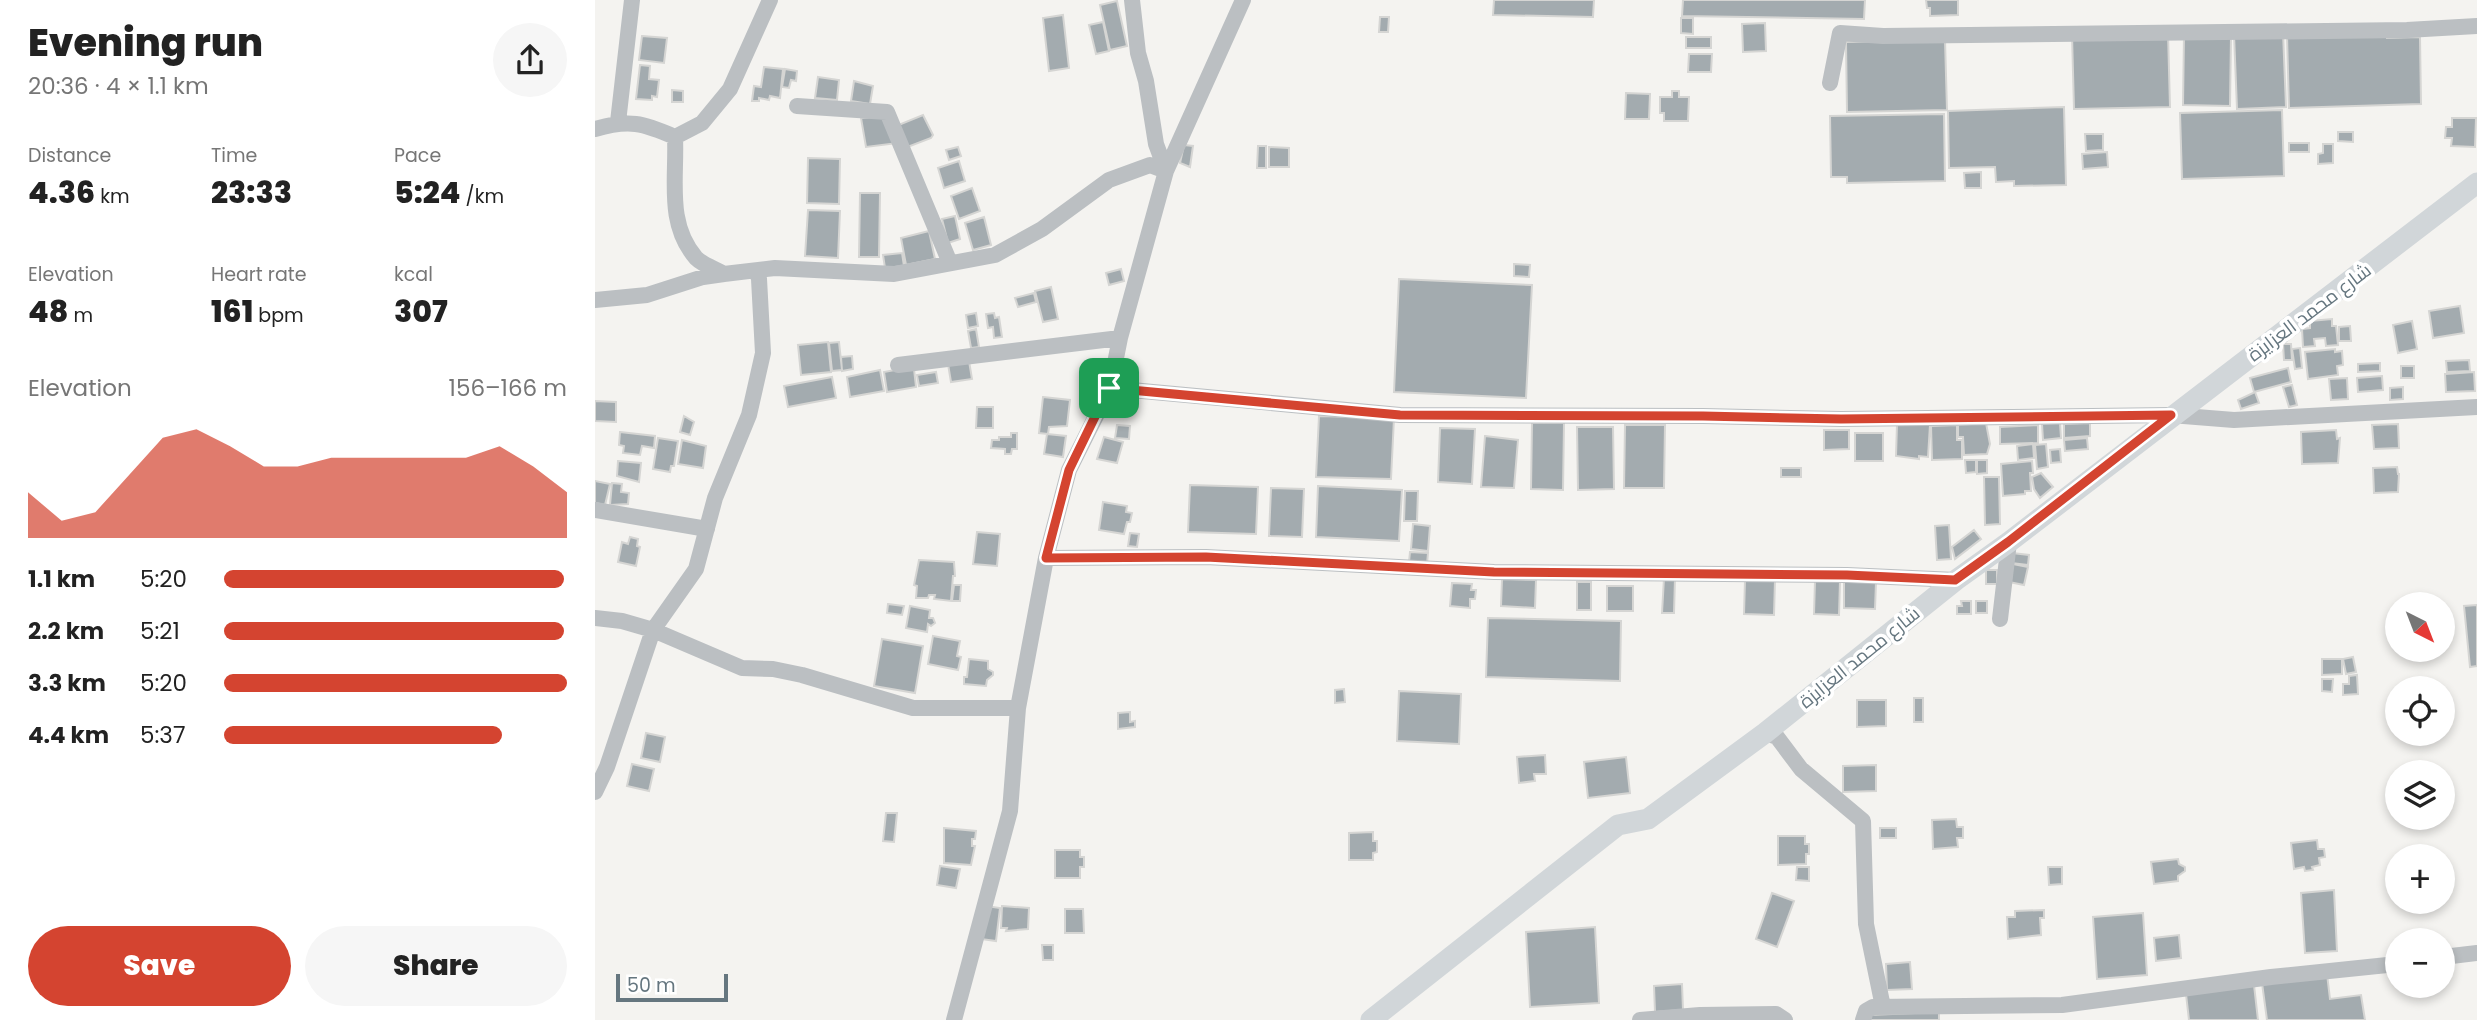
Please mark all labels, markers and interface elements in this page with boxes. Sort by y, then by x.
text: Evening run [28,16,263,69]
button: share [493,23,567,97]
text: 20:36 · 4 × 1.1 km [28,70,209,102]
text: Distance [28,142,111,169]
text: Time [211,142,257,169]
text: Pace [394,142,441,169]
text: 4.36 [28,171,95,214]
text: 23:33 [211,171,292,214]
text: 5:24 [394,171,461,214]
text: km [95,183,130,210]
text: /km [461,183,504,210]
street label: شارع محمد العزايزة [2242,257,2377,368]
text: Elevation [28,261,114,288]
text: Heart rate [211,261,306,288]
text: kcal [394,261,433,288]
text: 48 [28,290,68,333]
text: 161 [211,290,253,333]
text: 307 [394,290,448,333]
text: m [68,302,93,329]
text: bpm [253,302,304,329]
pin [1079,358,1139,418]
icon: arrive [1090,369,1128,407]
text: Elevation [28,372,132,404]
text: 156–166 m [449,372,567,404]
text: 1.1 km [28,563,95,595]
text: 5:20 [140,563,187,595]
north arrow [2385,592,2455,662]
map controls [2385,592,2455,998]
street label: شارع محمد العزايزة [1793,600,1926,715]
text: 2.2 km [28,615,104,647]
text: 5:21 [140,615,180,647]
text: 3.3 km [28,667,106,699]
text: 5:20 [140,667,187,699]
button: locate [2385,676,2455,746]
text: 4.4 km [28,719,109,751]
text: 5:37 [140,719,185,751]
button: layers [2385,760,2455,830]
button: + [2385,844,2455,914]
button: Save [28,926,291,1006]
button: Share [305,926,567,1006]
button: − [2385,928,2455,998]
scale bar [616,971,728,1003]
text: 50 m [627,972,676,999]

